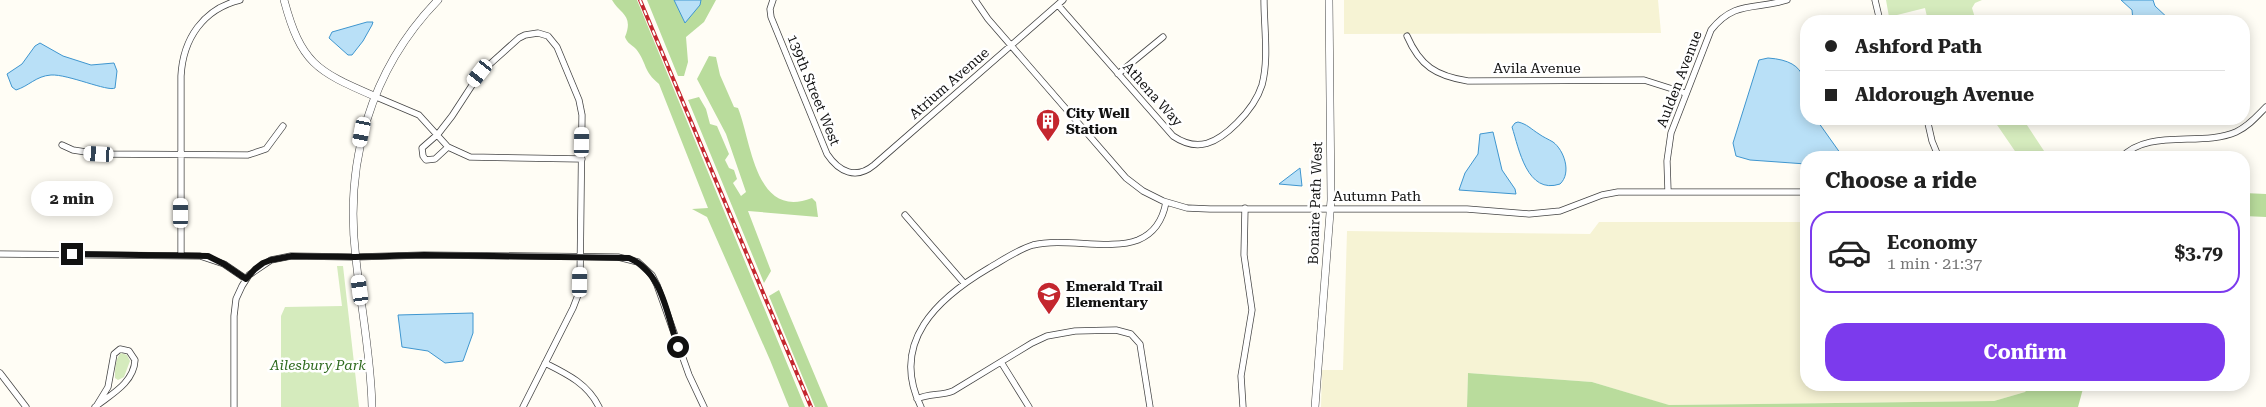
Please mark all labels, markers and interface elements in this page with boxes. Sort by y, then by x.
street label: Aulden Avenue [1653,28,1705,130]
street label: 139th Street West [784,32,844,148]
text: Ashford Path [1855,35,1982,58]
street label: Atrium Avenue [906,44,992,122]
car [464,57,495,89]
street label: Athena Way [1120,59,1186,130]
street label: Avila Avenue [1493,60,1581,76]
text: Aldorough Avenue [1855,83,2034,106]
place label: City Well Station [1066,105,1130,137]
building icon: City Well Station [1035,108,1061,142]
car [351,116,372,148]
car [574,127,589,157]
street label: Bonaire Path West [1305,141,1325,265]
car [83,146,114,162]
text: Choose a ride [1825,168,1977,193]
callout: 2 min [31,182,113,216]
street label: Autumn Path [1333,188,1421,204]
text: 2 min [50,189,94,208]
car [173,198,188,228]
icon: car [1827,230,1872,275]
text: Economy [1887,231,1977,254]
text: $3.79 [2174,241,2223,264]
route end [61,243,83,265]
text: 1 min · 21:37 [1887,254,1982,273]
car [572,267,587,297]
car [350,274,369,306]
place label: Emerald Trail Elementary [1066,278,1163,310]
school or university icon: Emerald Trail Elementary [1036,281,1062,315]
button: Confirm [1825,323,2225,381]
route start [667,336,689,358]
park label: Ailesbury Park [269,357,366,373]

